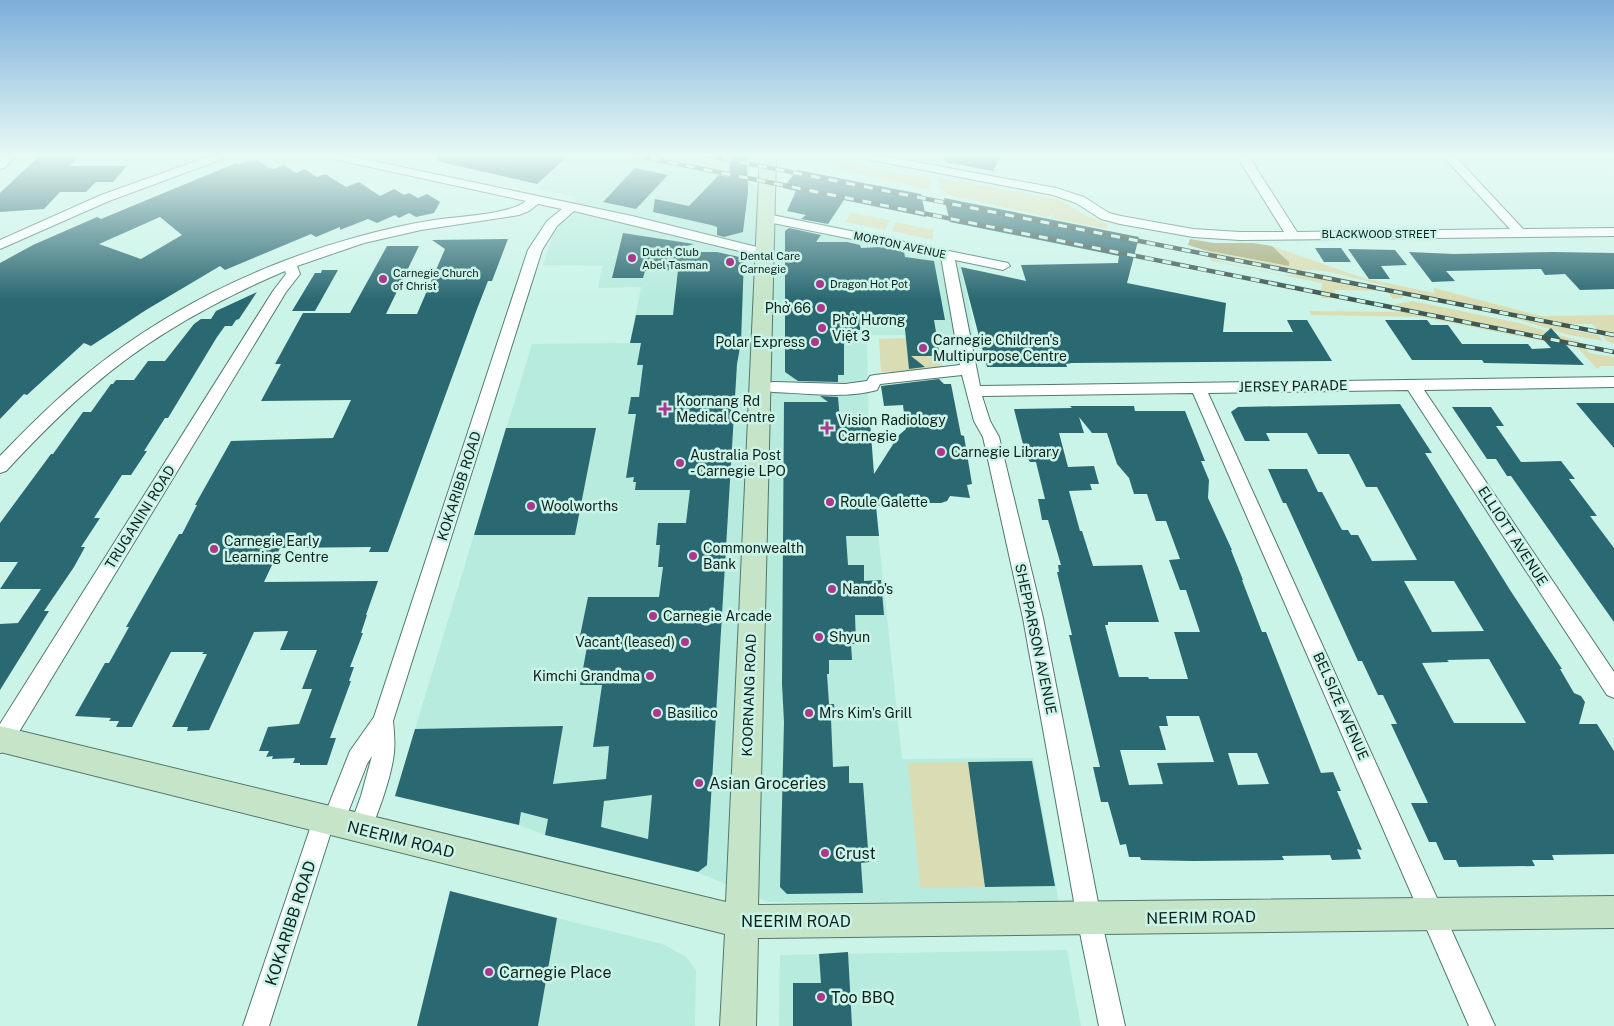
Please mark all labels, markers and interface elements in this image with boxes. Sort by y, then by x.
street label: BLACKWOOD STREET [1322,228,1437,240]
street label: MORTON AVENUE [853,229,948,261]
place label: Dutch Club Abel Tasman [642,246,708,271]
place label: Dental Care Carnegie [740,250,800,275]
marker: Dutch Club Abel Tasman [626,252,638,264]
marker: Dental Care Carnegie [724,256,736,268]
place label: Carnegie Church of Christ [393,267,479,292]
marker: Carnegie Church of Christ [377,273,389,285]
marker: Dragon Hot Pot [814,278,826,290]
place label: Dragon Hot Pot [830,278,908,290]
place label: Phở 66 [765,300,811,316]
marker: Phở 66 [815,302,827,314]
place label: Phở Hương Việt 3 [832,312,906,344]
marker: Phở Hương Việt 3 [816,322,828,334]
place label: Carnegie Children's Multipurpose Centre [933,332,1067,364]
place label: Polar Express [715,334,805,350]
marker: Polar Express [809,336,821,348]
marker: Carnegie Children's Multipurpose Centre [917,342,929,354]
street label: JERSEY PARADE [1238,377,1348,395]
place label: Koornang Rd Medical Centre [676,393,775,425]
marker: Koornang Rd Medical Centre [658,402,672,416]
place label: Vision Radiology Carnegie [838,412,946,444]
marker: Vision Radiology Carnegie [820,421,834,435]
street label: KOKARIBB ROAD [434,429,484,543]
place label: Carnegie Library [951,444,1060,460]
marker: Carnegie Library [935,446,947,458]
place label: Australia Post - Carnegie LPO [690,447,786,479]
marker: Australia Post - Carnegie LPO [674,457,686,469]
street label: TRUGANINI ROAD [102,462,178,572]
street label: ELLIOTT AVENUE [1475,483,1551,589]
place label: Roule Galette [840,494,928,510]
marker: Roule Galette [824,496,836,508]
place label: Woolworths [541,498,618,514]
marker: Woolworths [525,500,537,512]
place label: Carnegie Early Learning Centre [224,533,329,565]
place label: Commonwealth Bank [703,540,804,572]
marker: Carnegie Early Learning Centre [208,543,220,555]
marker: Commonwealth Bank [687,550,699,562]
street label: SHEPPARSON AVENUE [1012,562,1060,716]
place label: Nando's [842,581,893,597]
marker: Nando's [826,583,838,595]
place label: Carnegie Arcade [663,608,772,624]
marker: Carnegie Arcade [647,610,659,622]
place label: Shyun [829,629,870,645]
marker: Shyun [813,631,825,643]
street label: KOORNANG ROAD [739,633,759,757]
place label: Vacant (leased) [575,634,675,650]
marker: Vacant (leased) [679,636,691,648]
street label: BELSIZE AVENUE [1310,650,1372,762]
place label: Kimchi Grandma [533,668,640,684]
marker: Kimchi Grandma [644,670,656,682]
place label: Basilico [667,705,718,721]
place label: Mrs Kim's Grill [819,705,912,721]
marker: Basilico [651,707,663,719]
marker: Mrs Kim's Grill [803,707,815,719]
place label: Asian Groceries [709,774,826,793]
marker: Asian Groceries [693,777,705,789]
street label: NEERIM ROAD [345,817,456,862]
place label: Crust [835,844,876,863]
marker: Crust [819,847,831,859]
street label: KOKARIBB ROAD [261,858,320,988]
street label: NEERIM ROAD [1146,907,1256,928]
street label: NEERIM ROAD [741,912,851,931]
place label: Carnegie Place [499,963,612,982]
marker: Carnegie Place [483,966,495,978]
place label: Too BBQ [831,988,895,1007]
marker: Too BBQ [815,991,827,1003]

